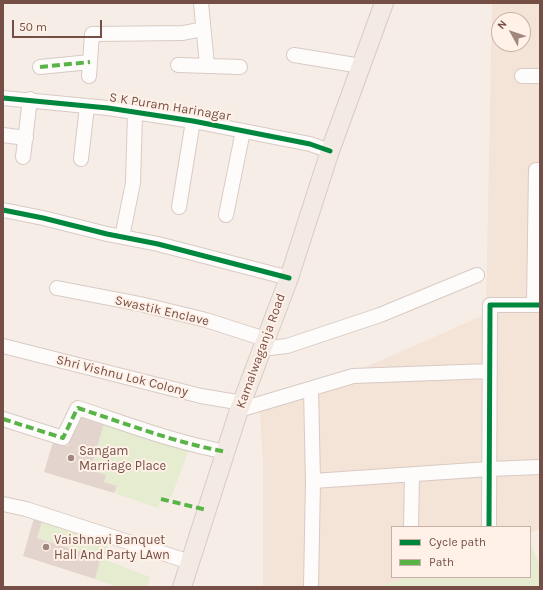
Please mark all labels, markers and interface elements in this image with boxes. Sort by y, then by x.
scale bar [14,12,104,38]
north arrow [491,12,531,52]
text: N [495,17,510,32]
text: 50 m [19,20,47,34]
street label: S K Puram Harinagar [108,90,232,124]
street label: Kamalwaganja Road [233,291,289,411]
street label: Swastik Enclave [113,293,211,329]
street label: Shri Vishnu Lok Colony [54,352,190,400]
place label: Sangam Marriage Place [79,443,166,474]
marker: Sangam Marriage Place [66,453,76,463]
legend [391,526,531,578]
place label: Vaishnavi Banquet Hall And Party LAwn [54,532,170,563]
text: Cycle path [429,535,486,549]
marker: Vaishnavi Banquet Hall And Party LAwn [41,542,51,552]
text: Path [429,555,454,569]

